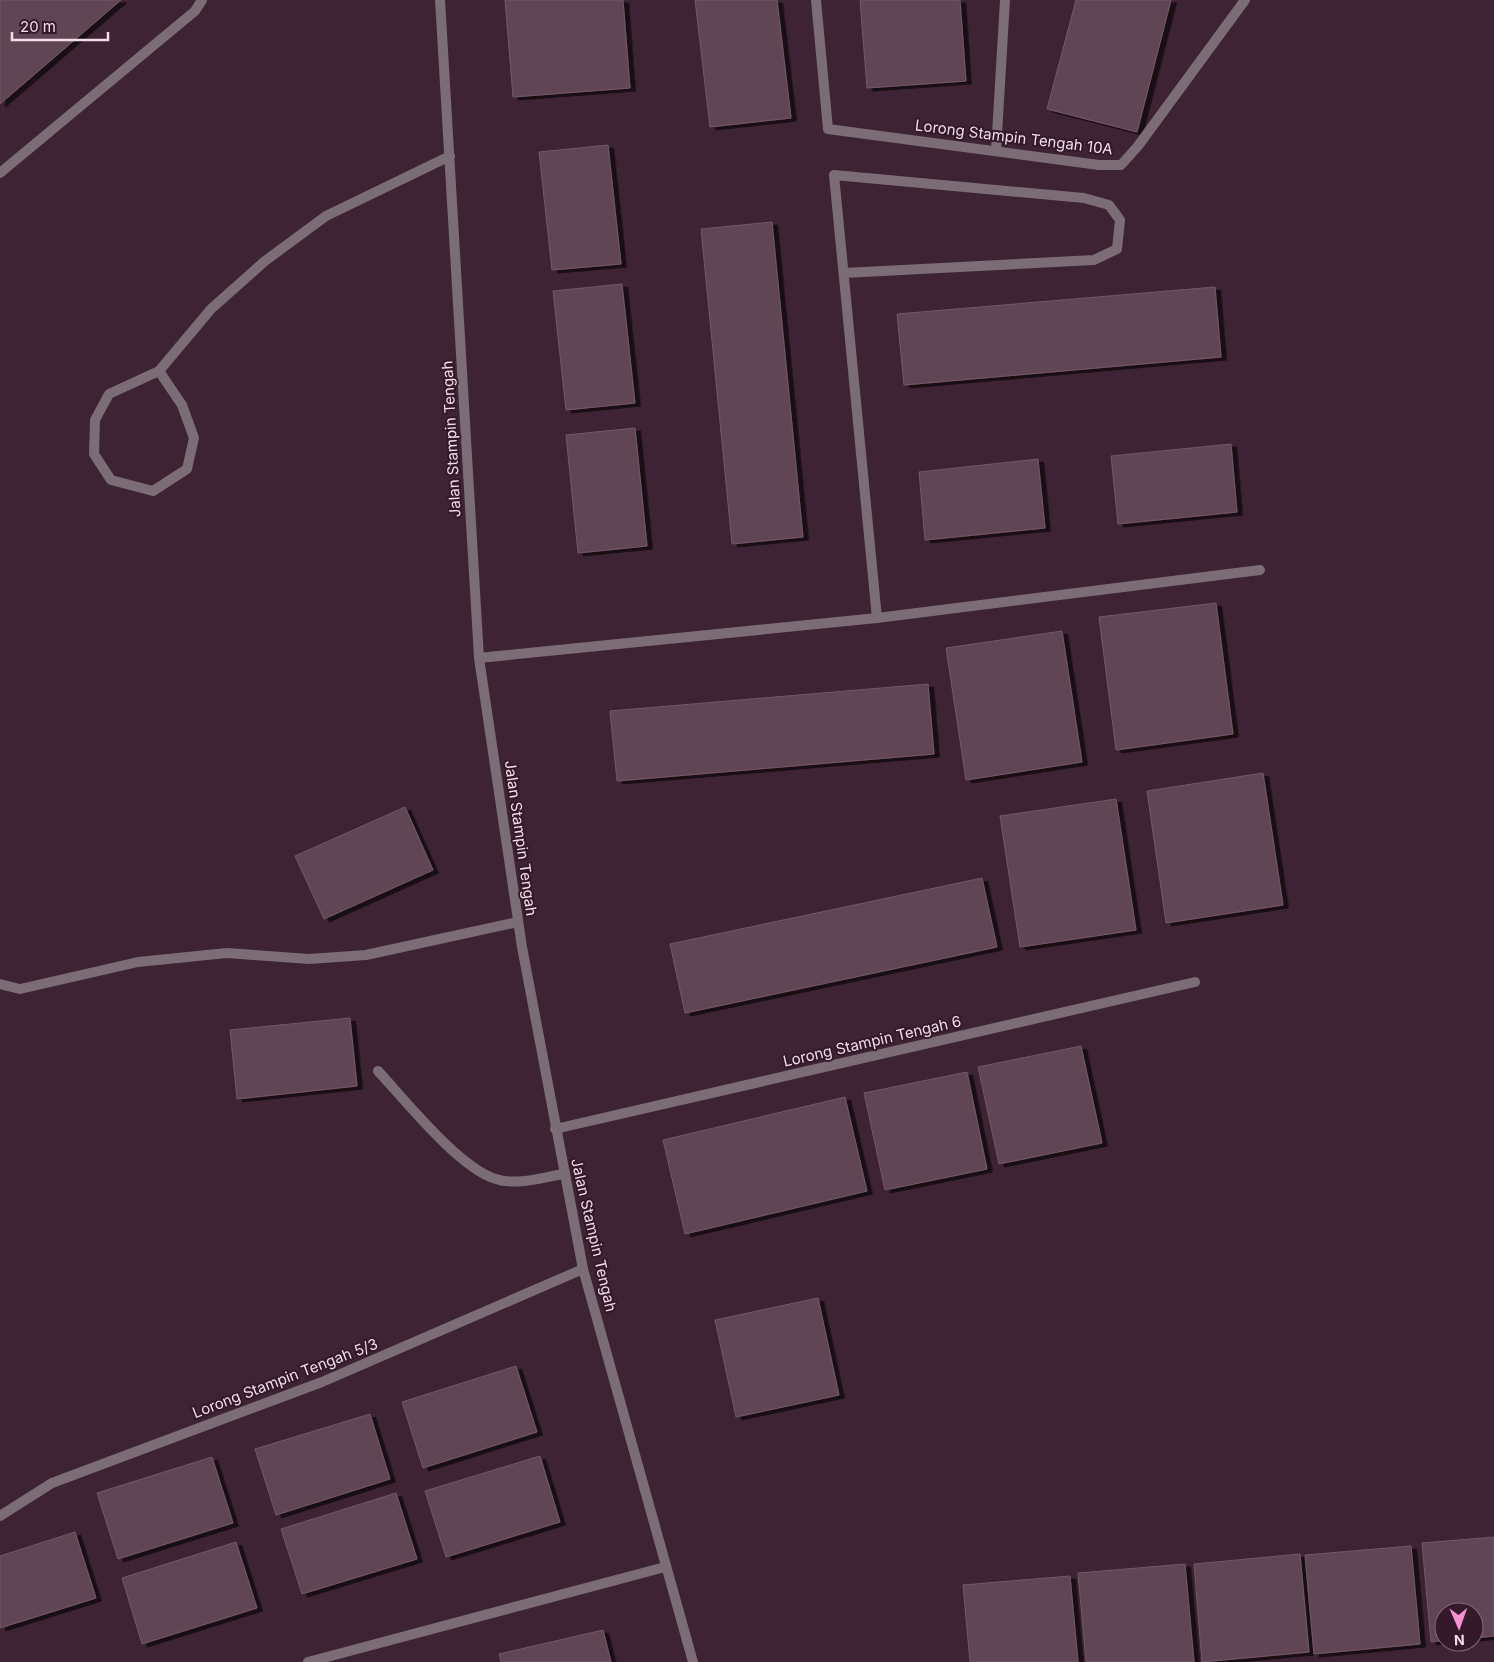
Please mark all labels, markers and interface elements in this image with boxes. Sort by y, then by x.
scale bar [12,10,109,42]
text: 20 m [20,17,56,36]
street label: Lorong Stampin Tengah 10A [914,115,1114,159]
street label: Jalan Stampin Tengah [437,360,465,518]
street label: Jalan Stampin Tengah [501,759,541,917]
street label: Lorong Stampin Tengah 6 [781,1011,963,1071]
street label: Jalan Stampin Tengah [567,1156,621,1314]
street label: Lorong Stampin Tengah 5/3 [190,1334,380,1422]
north arrow [1434,1602,1484,1652]
text: N [1454,1632,1465,1649]

